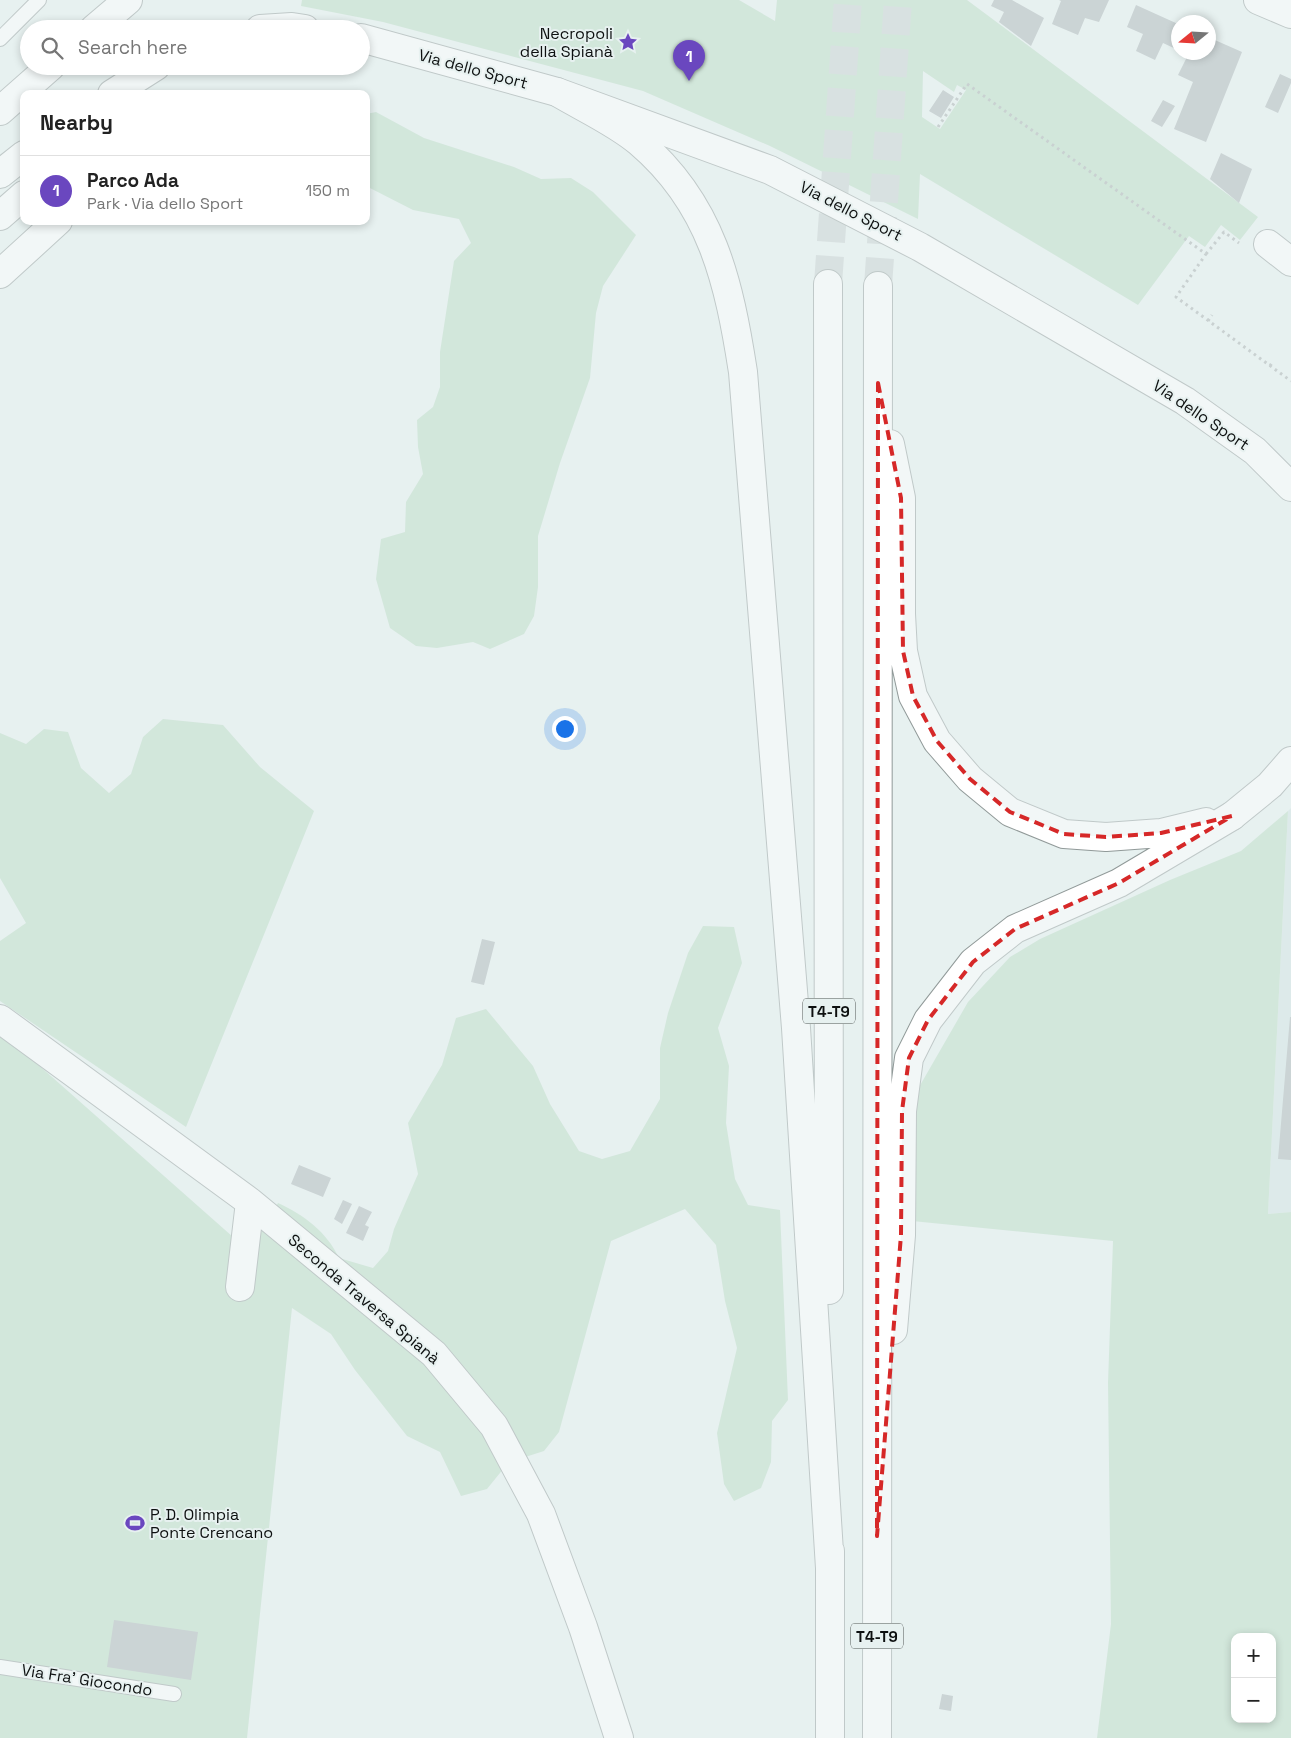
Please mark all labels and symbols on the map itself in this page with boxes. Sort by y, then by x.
north arrow [1171,15,1216,60]
place label: Necropoli della Spianà [520,23,613,62]
place icon: Necropoli della Spianà [617,31,639,53]
pin: 1 [673,40,705,81]
street label: Via dello Sport [416,44,530,94]
street label: Via dello Sport [796,176,906,246]
street label: Via dello Sport [1149,375,1253,455]
your location [552,716,578,742]
road number: T4-T9 [803,998,855,1024]
street label: Seconda Traversa Spianà [284,1229,444,1369]
place label: P. D. Olimpia Ponte Crencano [150,1504,273,1543]
sports icon: P. D. Olimpia Ponte Crencano [124,1512,146,1534]
road number: T4-T9 [851,1624,903,1648]
street label: Via Fra' Giocondo [20,1659,154,1701]

